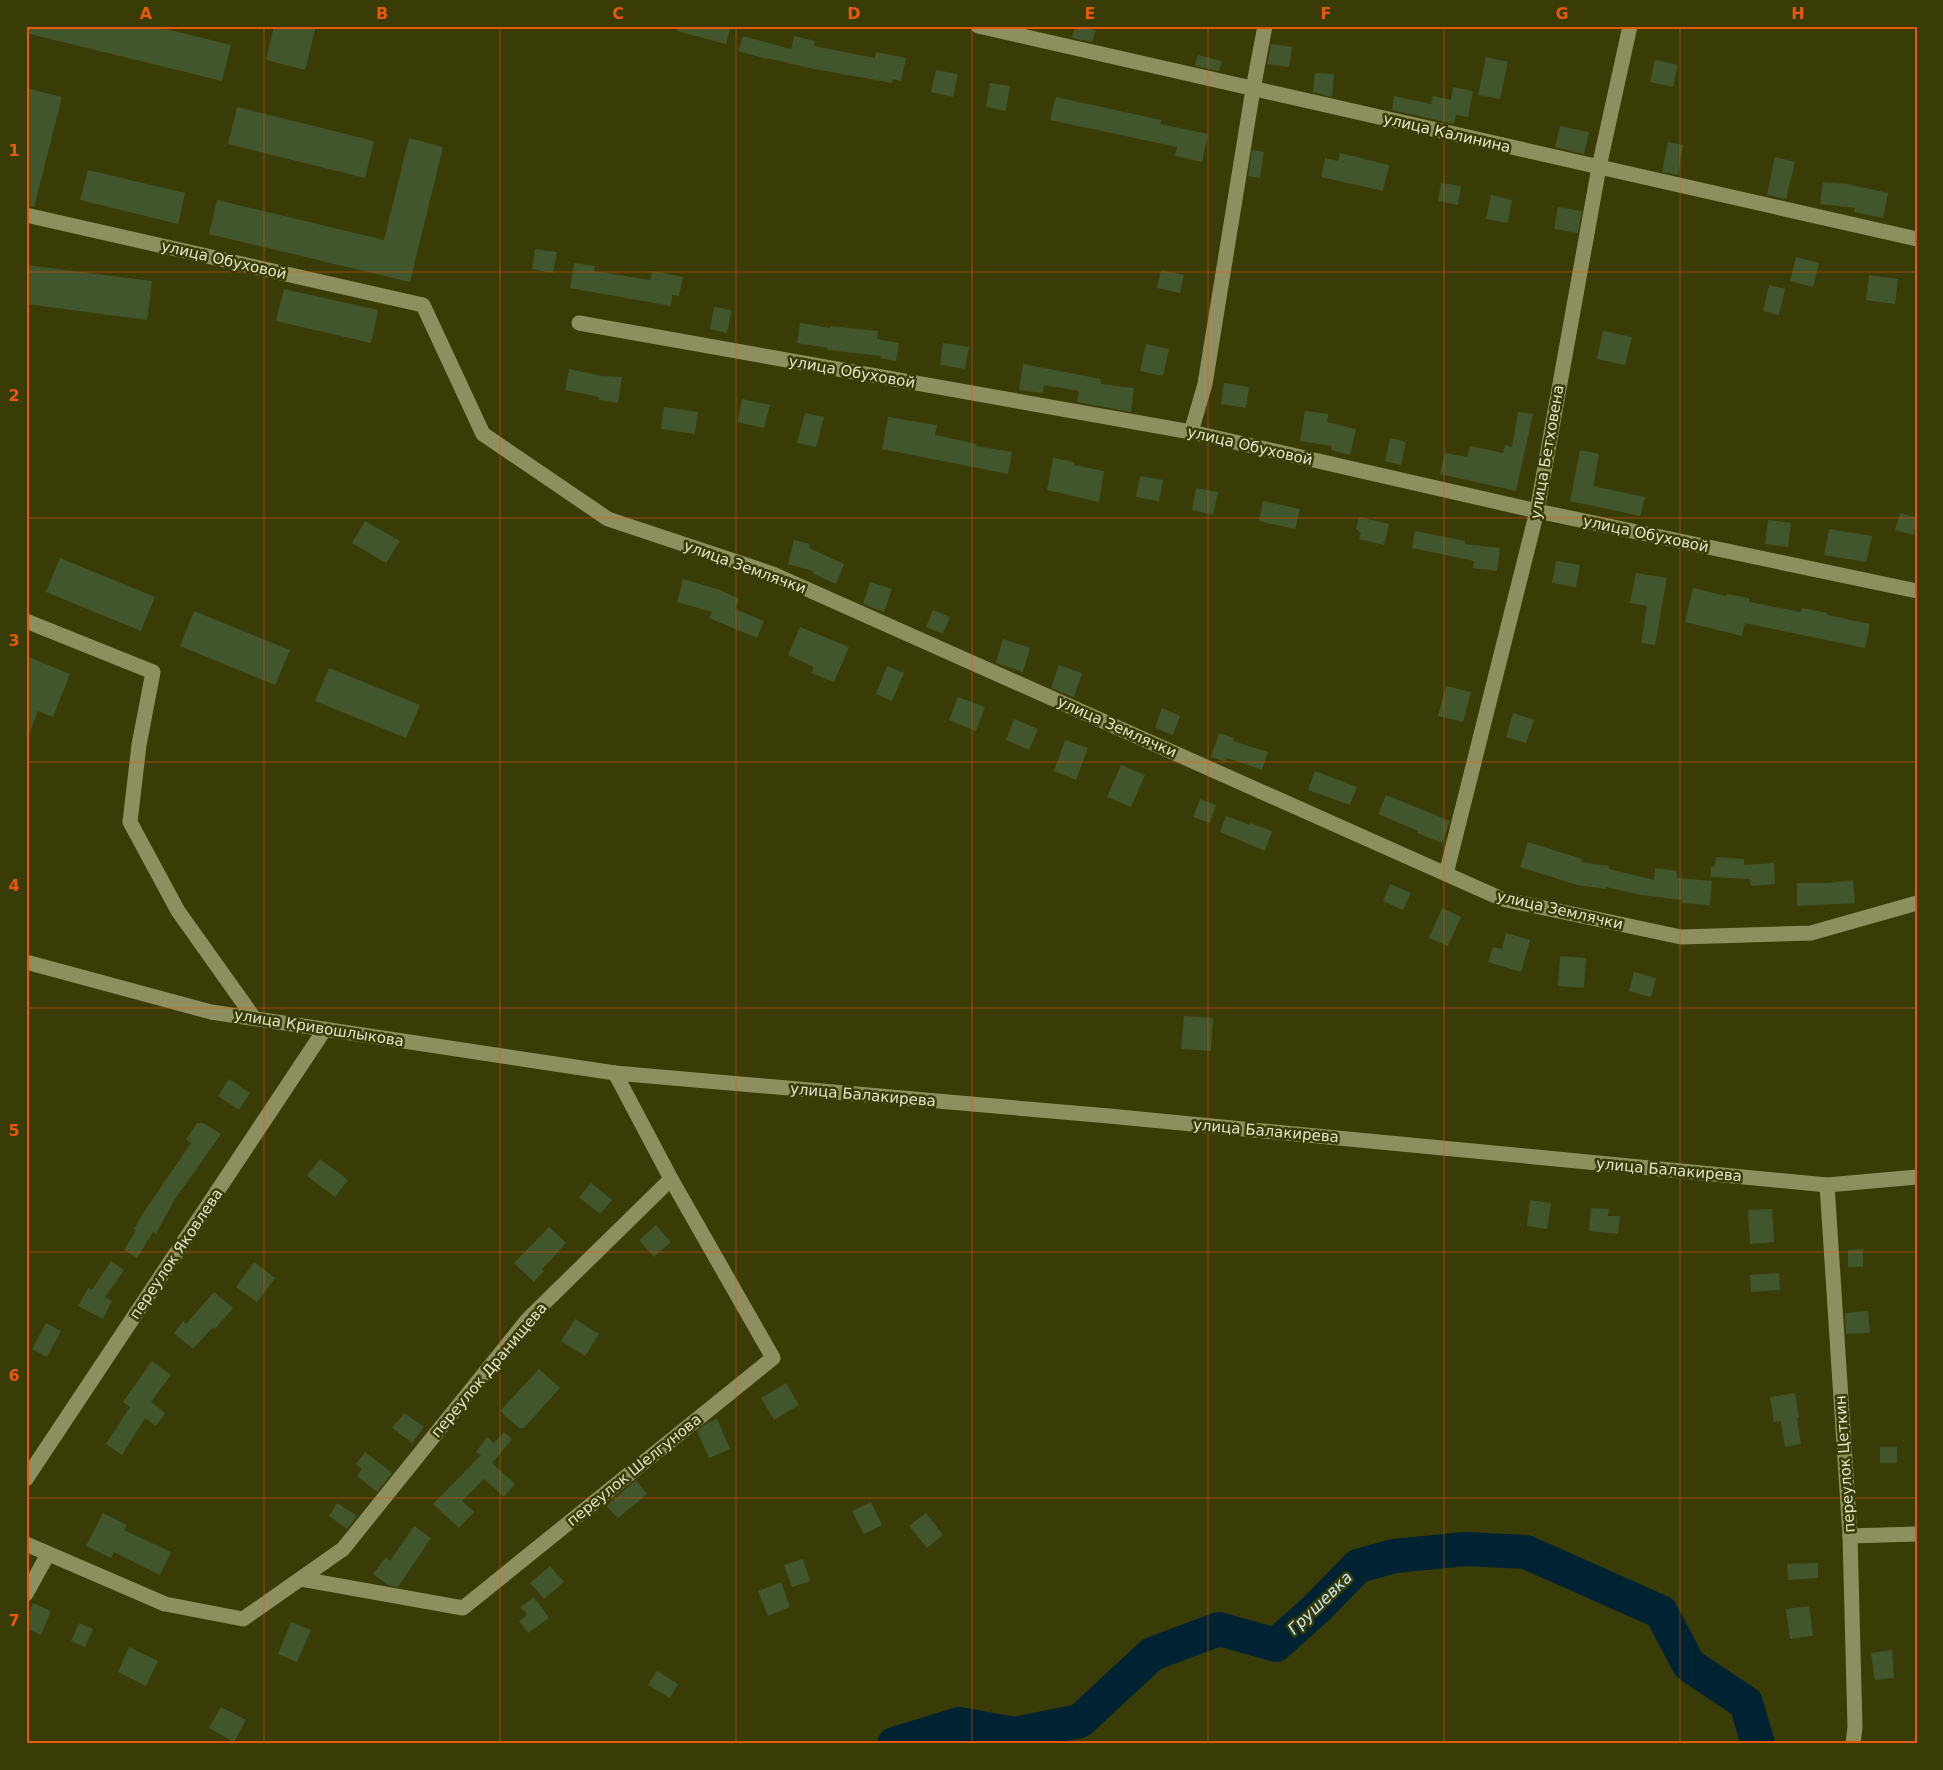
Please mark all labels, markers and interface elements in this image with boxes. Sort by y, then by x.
text: A [140,4,153,23]
text: B [376,4,388,23]
text: C [612,4,624,23]
text: D [847,4,861,23]
text: E [1085,4,1095,23]
text: F [1321,4,1331,23]
text: G [1555,4,1569,23]
text: H [1791,4,1805,23]
street label: улица Калинина [1382,110,1512,156]
text: 1 [8,141,20,160]
street label: улица Обуховой [160,237,288,283]
street label: улица Обуховой [787,352,917,392]
street label: улица Бетховена [1526,384,1568,520]
text: 2 [8,386,20,405]
street label: улица Обуховой [1186,423,1314,469]
street label: улица Обуховой [1581,512,1711,556]
street label: улица Землячки [681,537,809,597]
text: 3 [8,631,20,650]
street label: улица Землячки [1054,693,1180,761]
text: 4 [8,876,20,895]
street label: улица Землячки [1495,887,1625,933]
street label: улица Кривошлыкова [233,1006,405,1050]
street label: улица Балакирева [789,1080,937,1110]
street label: улица Балакирева [1192,1116,1340,1146]
text: 5 [8,1121,20,1140]
street label: улица Балакирева [1595,1155,1743,1185]
street label: переулок Яковлева [126,1185,226,1323]
street label: переулок Дранищева [427,1299,551,1441]
text: 6 [8,1366,20,1385]
street label: переулок Цеткин [1831,1395,1859,1533]
street label: переулок Шелгунова [563,1410,705,1530]
water label: Грушевка [1284,1568,1356,1638]
text: 7 [8,1611,20,1630]

